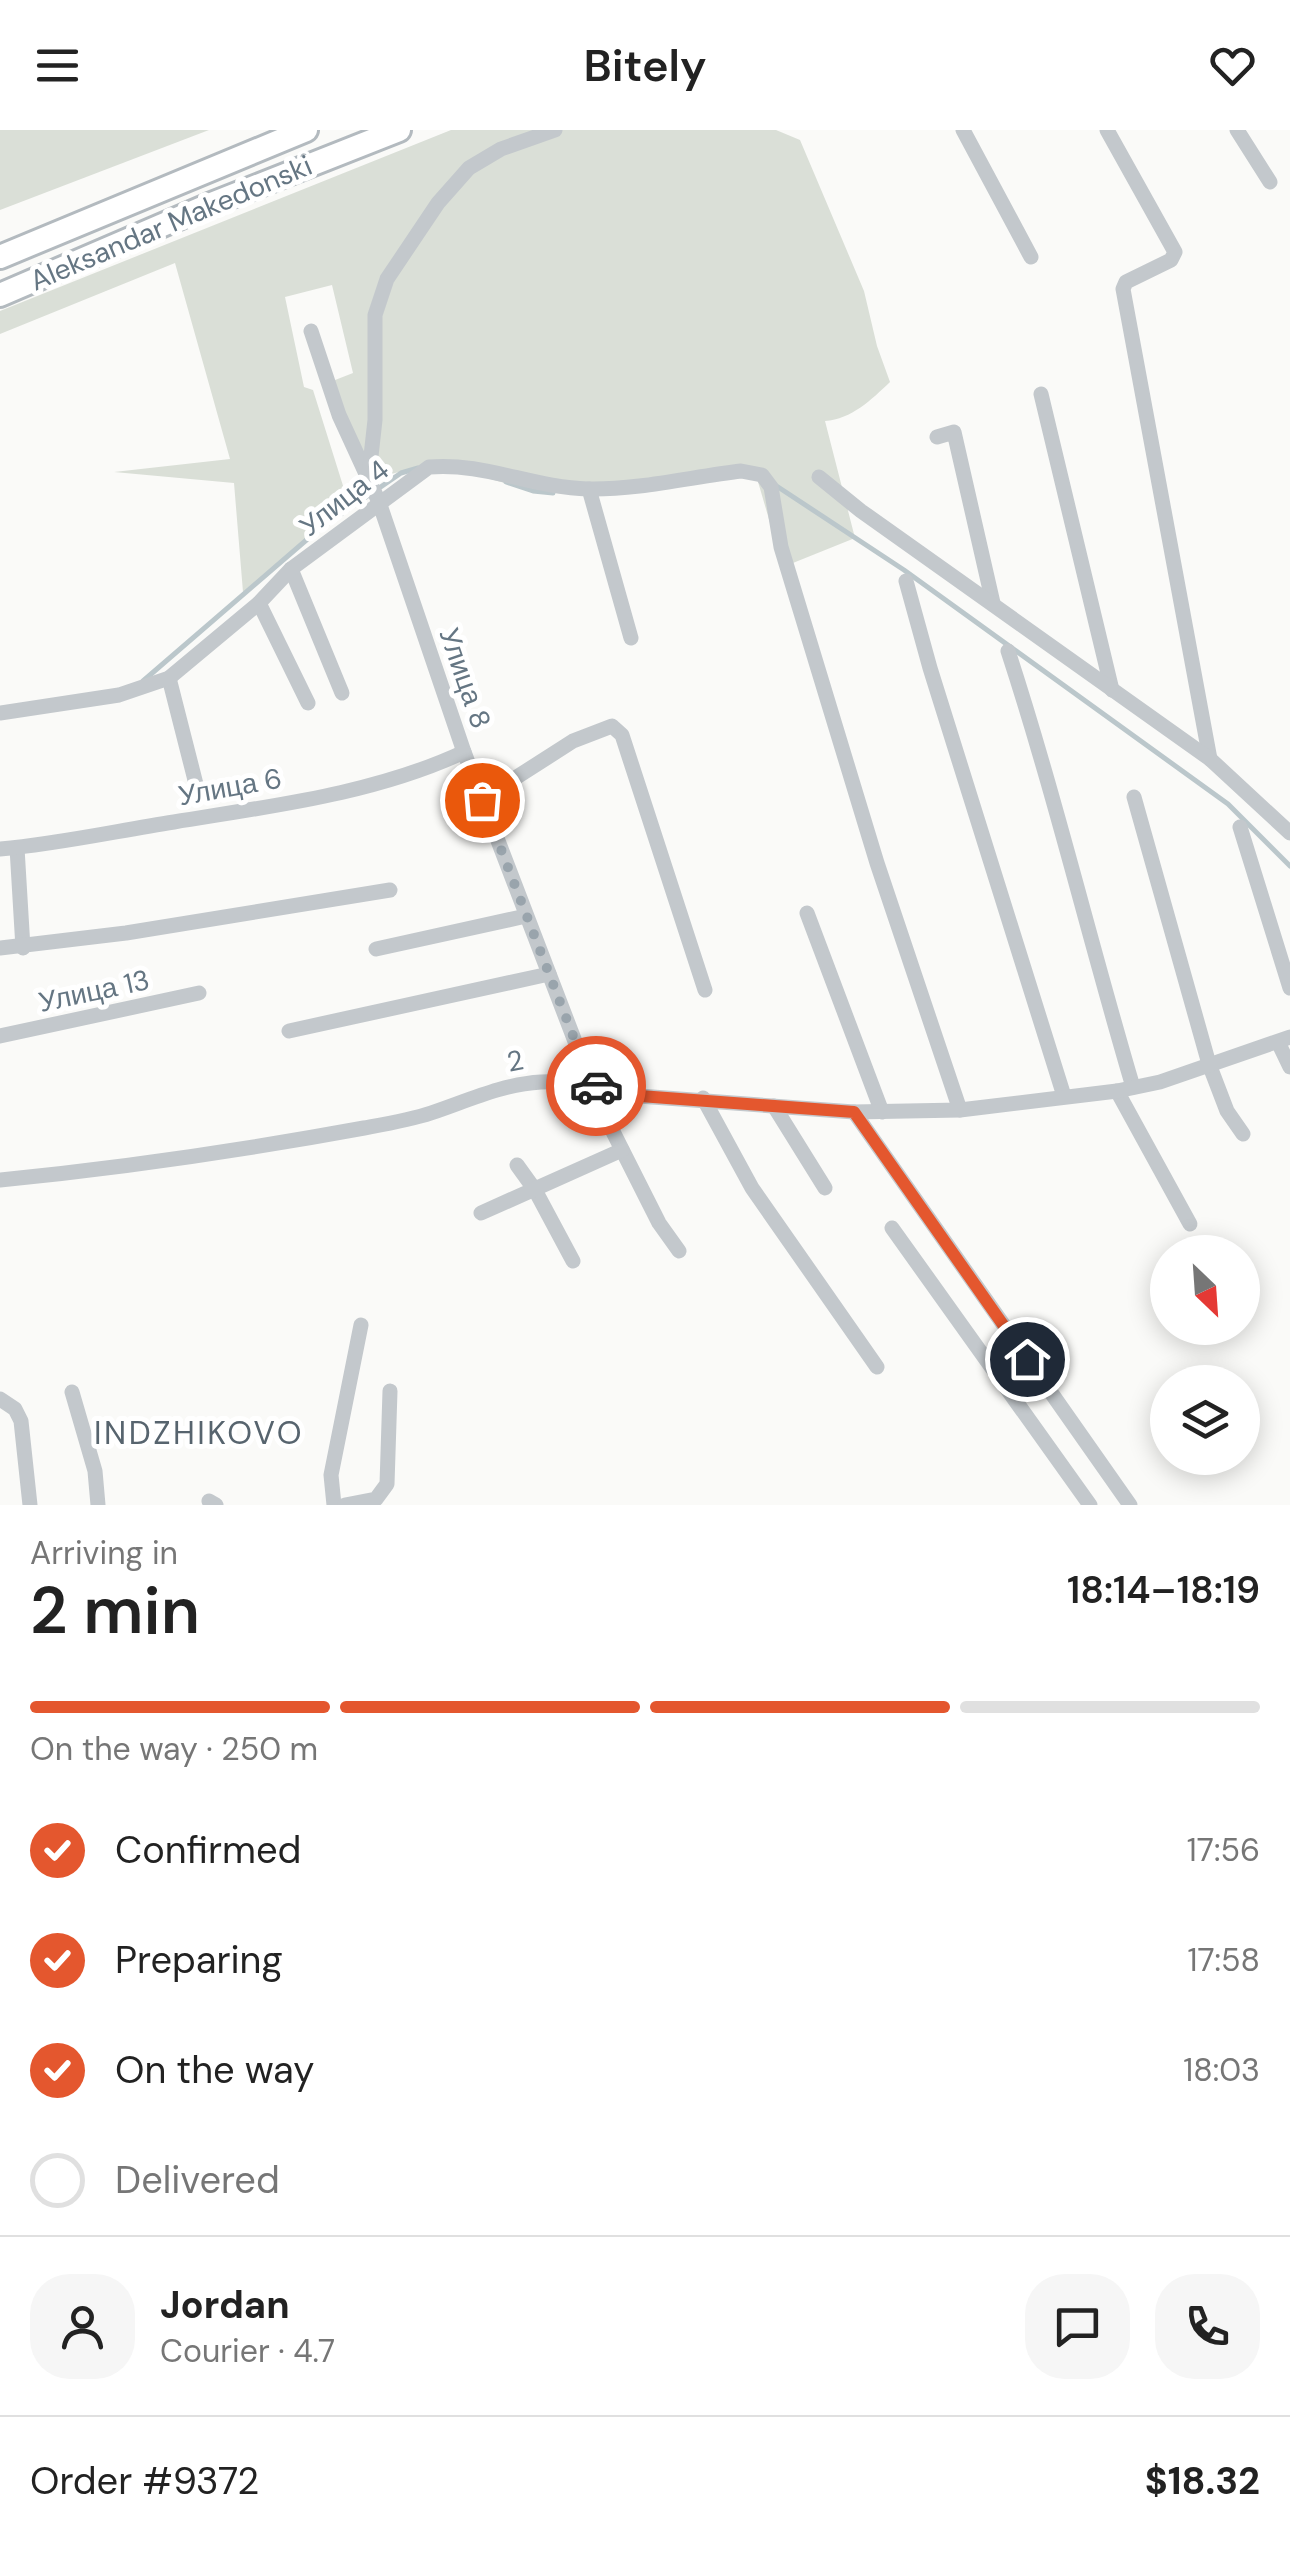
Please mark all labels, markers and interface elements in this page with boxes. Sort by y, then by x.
text: Bitely [583,36,707,95]
icon: menu [30,38,85,93]
icon: heart [1205,38,1260,93]
street label: Aleksandar Makedonski [24,147,318,299]
street label: Улица 4 [292,451,396,545]
street label: Улица 8 [431,623,499,733]
pin [440,758,525,843]
street label: Улица 6 [175,760,285,814]
icon: bag [455,773,510,828]
street label: Улица 13 [35,961,153,1021]
courier [546,1036,646,1136]
street label: 2 [504,1041,526,1081]
icon: car [569,1059,624,1114]
north arrow [1150,1235,1260,1345]
map controls [1150,1235,1260,1475]
pin [985,1317,1070,1402]
icon: home [1000,1332,1055,1387]
button: layers [1150,1365,1260,1475]
district label: INDZHIKOVO [94,1412,304,1454]
text: Arriving in [30,1532,178,1574]
text: 18:14–18:19 [1067,1565,1260,1615]
text: 2 min [30,1569,200,1653]
text: On the way · 250 m [30,1728,318,1770]
icon: check [30,1823,85,1878]
text: Confirmed [115,1825,301,1875]
text: 17:56 [1187,1829,1260,1871]
icon: check [30,1933,85,1988]
text: Preparing [115,1935,283,1985]
text: 17:58 [1187,1939,1260,1981]
icon: check [30,2043,85,2098]
text: On the way [115,2045,314,2095]
text: 18:03 [1183,2049,1260,2091]
text: Delivered [115,2155,280,2205]
button: person [30,2274,135,2379]
button: chat [1025,2274,1130,2379]
button: phone [1155,2274,1260,2379]
text: Jordan [160,2280,290,2330]
text: Courier · 4.7 [160,2330,335,2372]
text: Order #9372 [30,2456,259,2506]
text: $18.32 [1145,2456,1260,2506]

